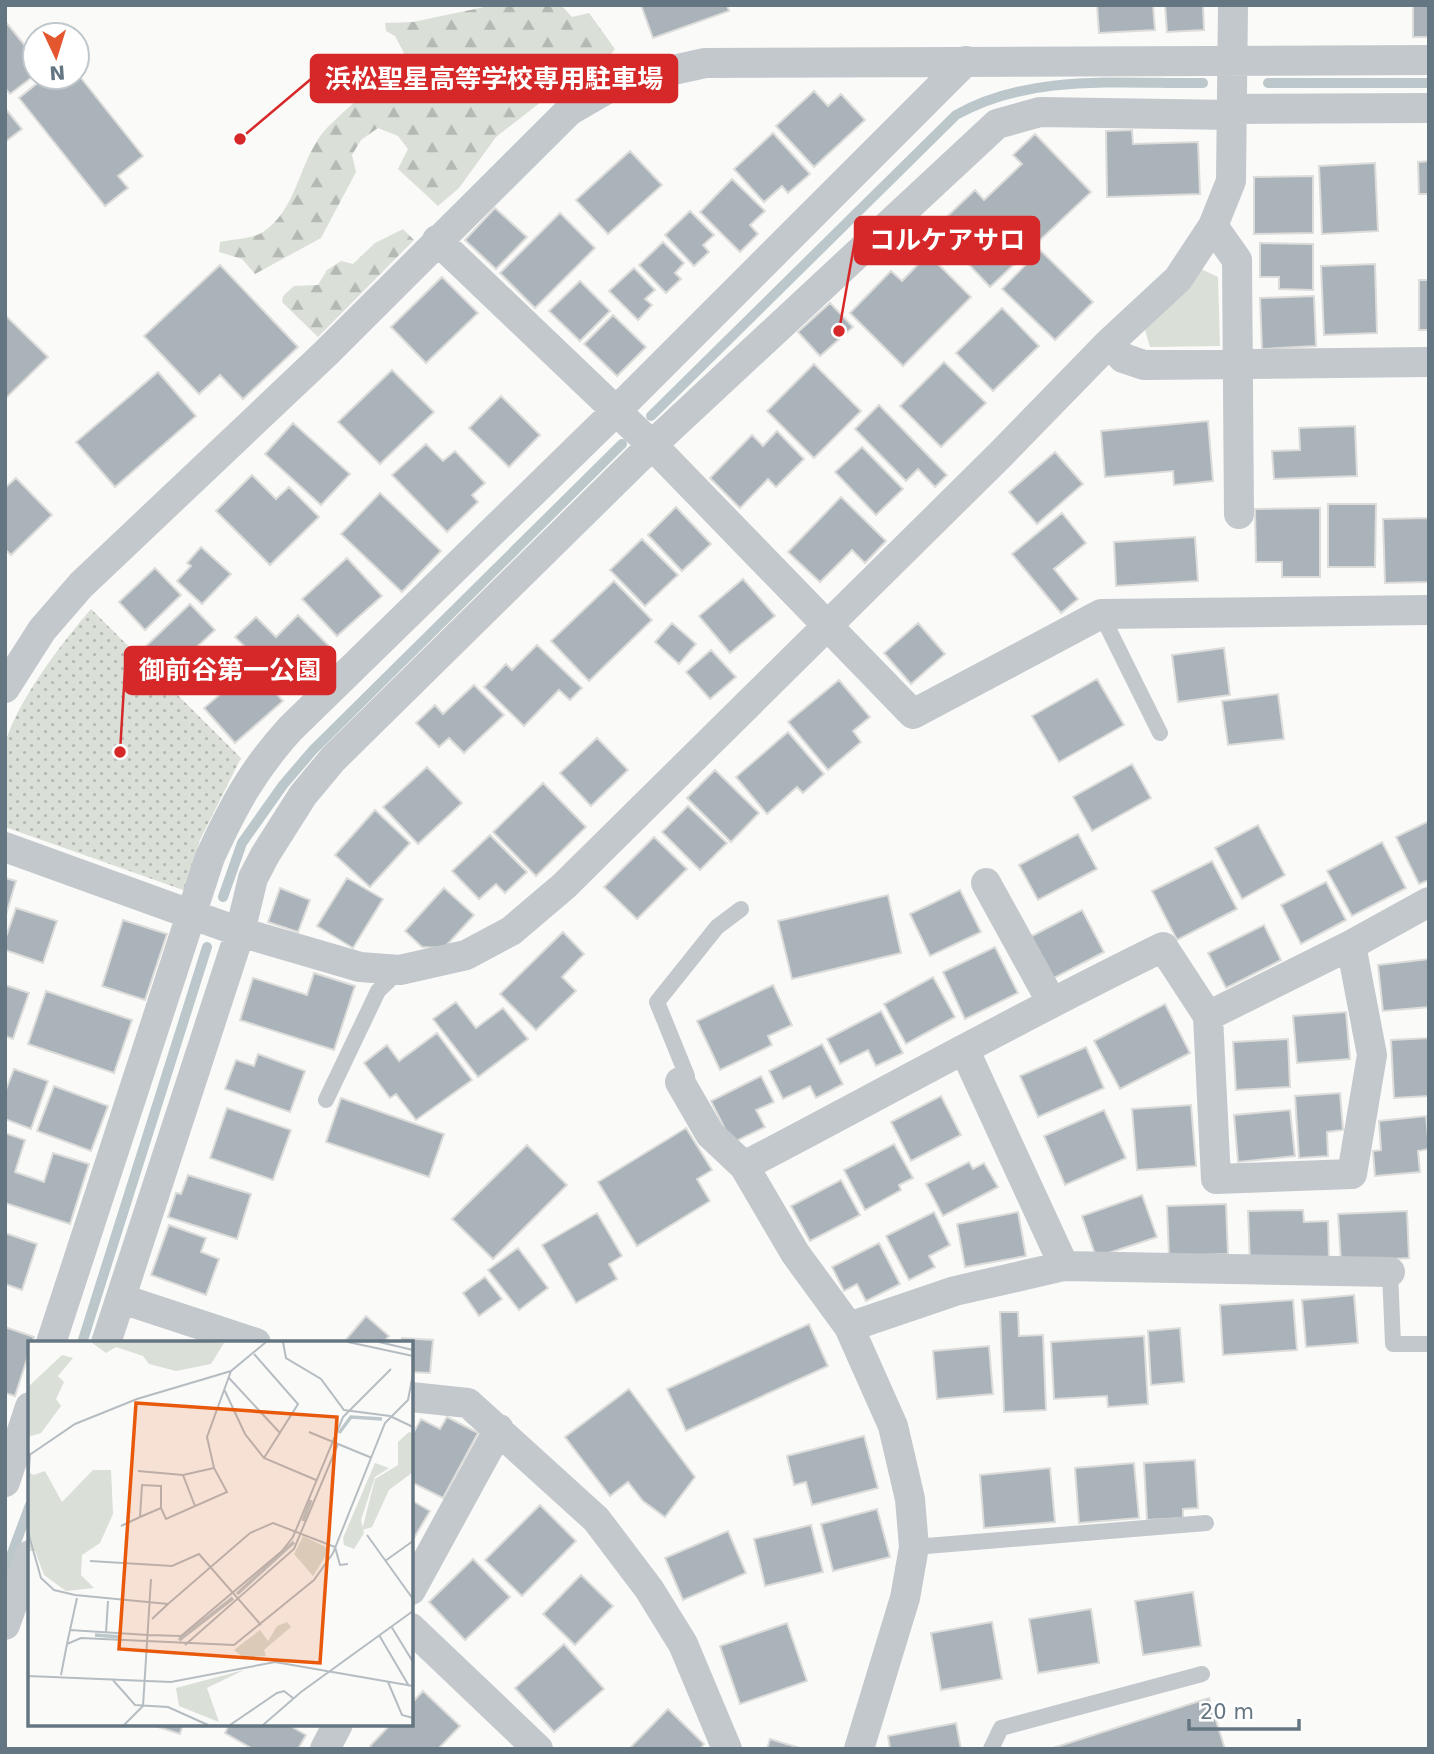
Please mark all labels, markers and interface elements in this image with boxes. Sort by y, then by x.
north arrow [21,21,91,91]
callout: 浜松聖星高等学校専用駐車場 [311,55,677,102]
text: N [48,61,66,84]
text: 浜松聖星高等学校専用駐車場 [325,64,663,94]
callout: コルケアサロ [855,217,1039,264]
text: コルケアサロ [869,225,1025,255]
callout: 御前谷第一公園 [125,647,335,694]
text: 御前谷第一公園 [139,655,321,685]
inset map [28,1341,413,1726]
scale bar [1189,1688,1299,1732]
text: 20 m [1200,1700,1254,1724]

